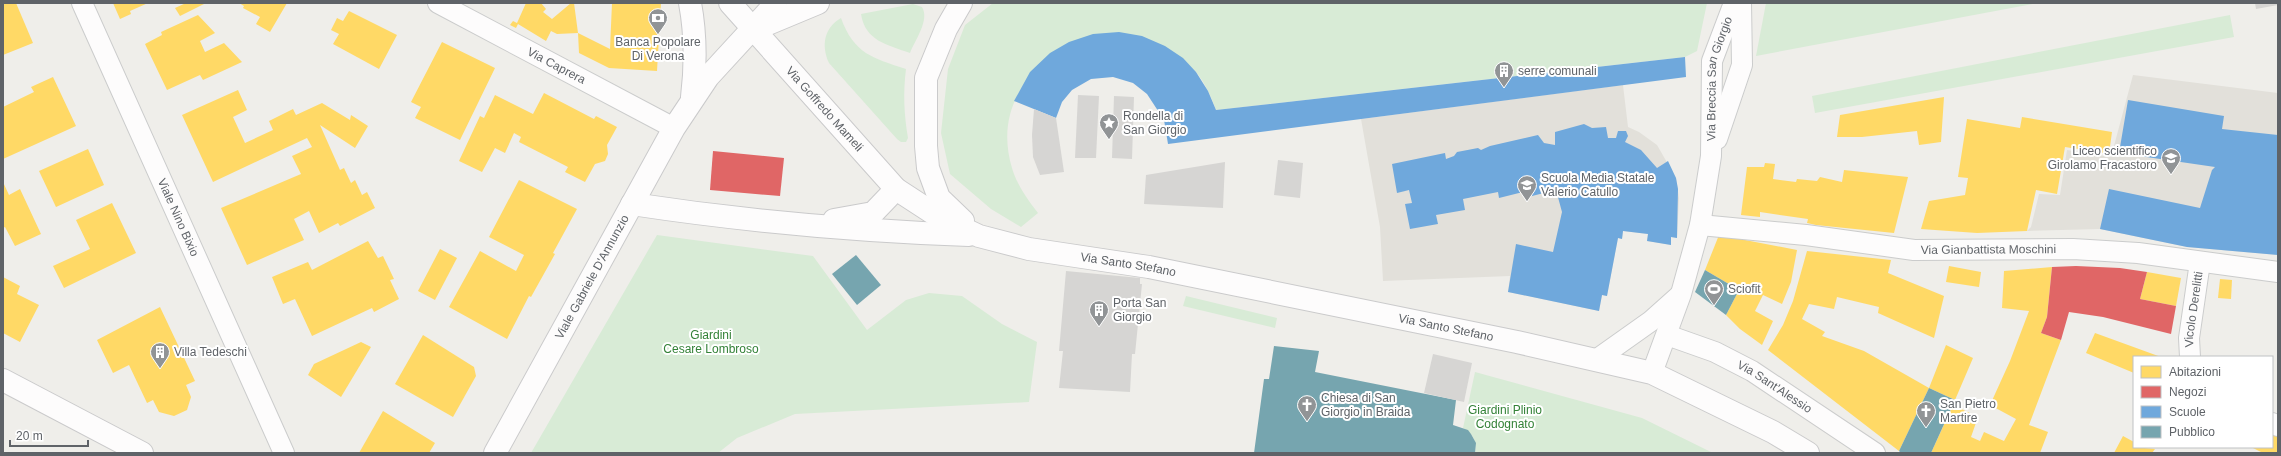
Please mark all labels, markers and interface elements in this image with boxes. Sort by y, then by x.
bank icon: Banca Popolare Di Verona [647,7,669,35]
street label: Via Breccia San Giorgio [1704,14,1735,141]
place label: Banca Popolare Di Verona [615,35,701,63]
street label: Via Caprera [525,45,588,87]
building icon: serre comunali [1493,60,1515,88]
street label: Via Goffredo Mameli [783,64,866,154]
place label: serre comunali [1518,64,1597,78]
place label: Rondella di San Giorgio [1123,109,1187,137]
place icon: Rondella di San Giorgio [1098,112,1120,140]
place label: Liceo scientifico Girolamo Fracastoro [2048,144,2157,172]
school or university icon: Liceo scientifico Girolamo Fracastoro [2160,147,2182,175]
place label: Scuola Media Statale Valerio Catullo [1541,171,1655,199]
school or university icon: Scuola Media Statale Valerio Catullo [1516,174,1538,202]
street label: Viale Nino Bixio [155,176,202,259]
street label: Viale Gabriele D'Annunzio [552,212,632,342]
street label: Via Gianbattista Moschini [1921,242,2056,257]
street label: Via Santo Stefano [1079,250,1178,279]
street label: Vicolo Derelitti [2182,270,2206,348]
sports icon: Sciofit [1703,278,1725,306]
place label: Sciofit [1728,282,1761,296]
place label: Porta San Giorgio [1113,296,1166,324]
building icon: Porta San Giorgio [1088,299,1110,327]
street label: Via Santo Stefano [1397,311,1495,344]
park label: Giardini Cesare Lombroso [663,328,759,356]
building icon: Villa Tedeschi [149,341,171,369]
place label: Villa Tedeschi [174,345,247,359]
legend [2133,356,2273,448]
street label: Via Sant'Alessio [1735,358,1815,416]
text: Abitazioni [2169,365,2221,379]
text: Negozi [2169,385,2206,399]
place label: Chiesa di San Giorgio in Braida [1321,391,1411,419]
church icon: Chiesa di San Giorgio in Braida [1296,394,1318,422]
place label: San Pietro Martire [1940,397,1996,425]
church icon: San Pietro Martire [1915,400,1937,428]
park label: Giardini Plinio Codognato [1468,403,1542,431]
text: Scuole [2169,405,2206,419]
scale bar [10,422,88,448]
text: Pubblico [2169,425,2215,439]
text: 20 m [16,429,43,443]

